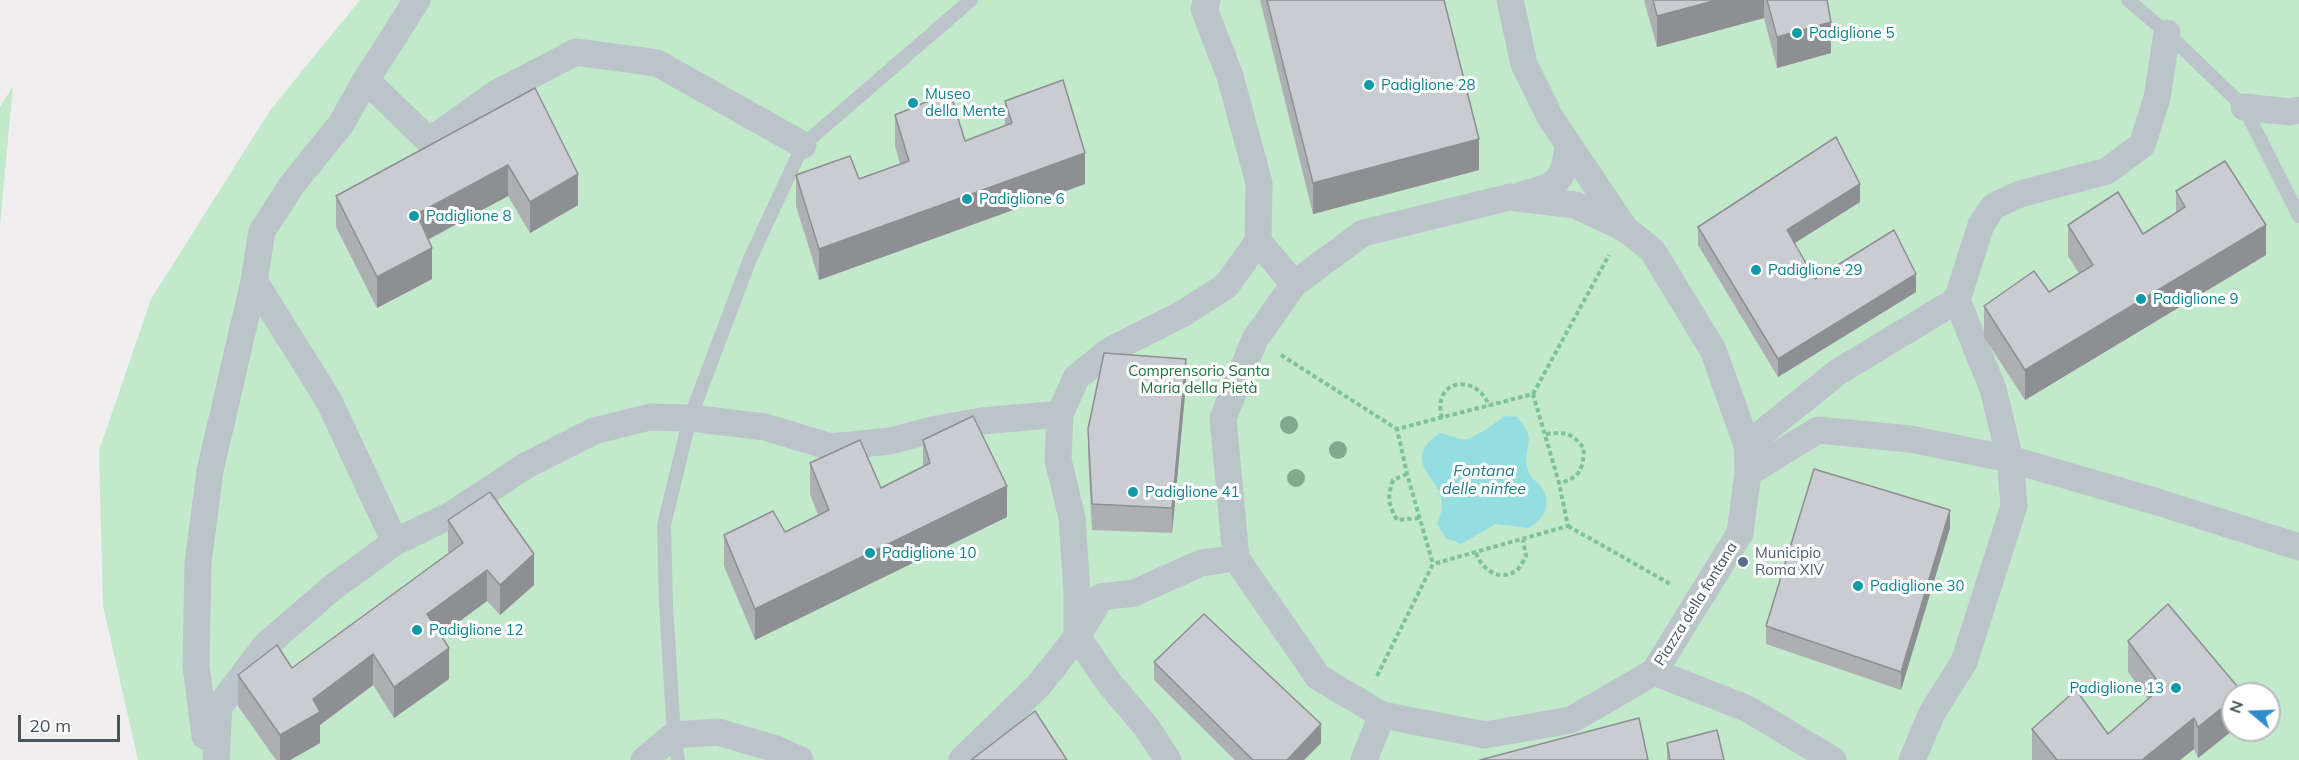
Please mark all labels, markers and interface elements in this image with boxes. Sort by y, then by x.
place label: Padiglione 5 [1809,24,1895,42]
marker: Padiglione 5 [1790,26,1804,40]
place label: Padiglione 28 [1381,76,1476,94]
marker: Padiglione 28 [1362,78,1376,92]
place label: Museo della Mente [925,85,1005,120]
marker: Museo della Mente [906,96,920,110]
place label: Padiglione 6 [979,190,1065,208]
marker: Padiglione 6 [960,192,974,206]
place label: Padiglione 8 [426,207,512,225]
marker: Padiglione 8 [407,209,421,223]
place label: Padiglione 29 [1768,261,1863,279]
marker: Padiglione 29 [1749,263,1763,277]
place label: Padiglione 9 [2153,290,2239,308]
marker: Padiglione 9 [2134,292,2148,306]
park label: Comprensorio Santa Maria della Pietà [1128,362,1270,397]
water label: Fontana delle ninfee [1442,461,1526,499]
place label: Padiglione 41 [1145,483,1240,501]
marker: Padiglione 41 [1126,485,1140,499]
street label: Piazza della fontana [1651,539,1741,669]
place label: Padiglione 10 [882,544,977,562]
place label: Municipio Roma XIV [1755,544,1824,579]
marker: Padiglione 10 [863,546,877,560]
marker: Municipio Roma XIV [1736,555,1750,569]
place label: Padiglione 30 [1870,577,1965,595]
marker: Padiglione 30 [1851,579,1865,593]
place label: Padiglione 12 [429,621,524,639]
marker: Padiglione 12 [410,623,424,637]
place label: Padiglione 13 [2069,679,2164,697]
marker: Padiglione 13 [2169,681,2183,695]
north arrow [2221,682,2281,742]
text: N [2224,698,2247,716]
scale bar [21,703,123,741]
text: 20 m [29,714,71,737]

